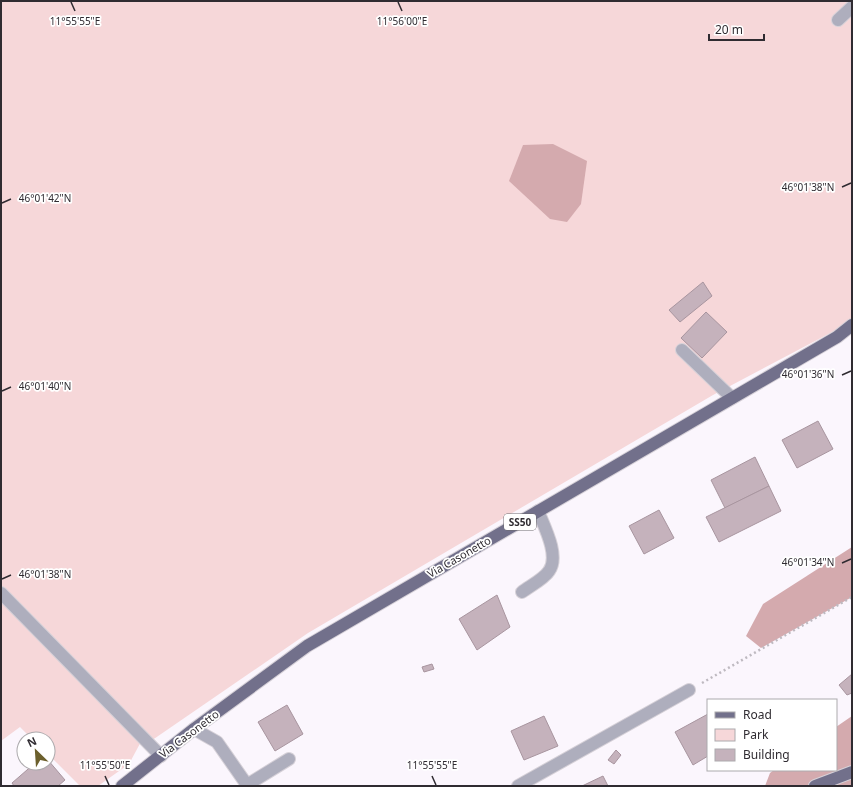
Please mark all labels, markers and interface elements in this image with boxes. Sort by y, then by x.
text: 11°55'55"E [50,14,100,28]
text: 11°56'00"E [377,14,427,28]
scale bar [709,16,764,42]
text: 20 m [715,21,743,38]
text: 46°01'38"N [782,180,834,194]
text: 46°01'42"N [19,191,71,205]
text: 46°01'36"N [782,367,834,381]
text: 46°01'40"N [19,379,71,393]
road number: SS50 [504,514,536,530]
street label: Via Casonetto [424,532,494,581]
text: 46°01'34"N [782,555,834,569]
text: 46°01'38"N [19,567,71,581]
legend [707,699,837,771]
street label: Via Casonetto [156,706,222,761]
text: Road [743,706,772,723]
text: Park [743,726,769,743]
north arrow [16,731,56,771]
text: N [24,733,39,750]
text: Building [743,746,790,763]
text: 11°55'50"E [80,758,130,772]
text: 11°55'55"E [407,758,457,772]

